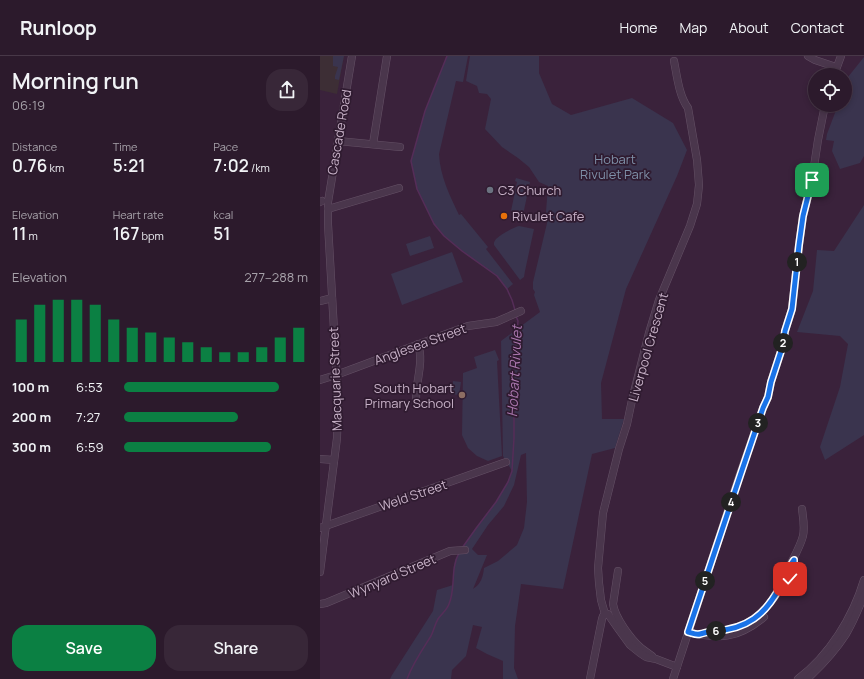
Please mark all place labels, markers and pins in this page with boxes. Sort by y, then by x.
pin [795,163,829,197]
place label: C3 Church [498,181,561,199]
marker: C3 Church [485,185,495,195]
place label: Rivulet Cafe [512,207,585,225]
marker: Rivulet Cafe [499,211,509,221]
pin: 1 [787,252,807,272]
pin: 2 [773,333,793,353]
place label: South Hobart Primary School [365,379,454,412]
marker: South Hobart Primary School [457,390,467,400]
pin: 3 [748,413,768,433]
pin: 4 [721,492,741,512]
pin [773,562,807,596]
pin: 5 [695,571,715,591]
pin: 6 [706,621,726,641]

